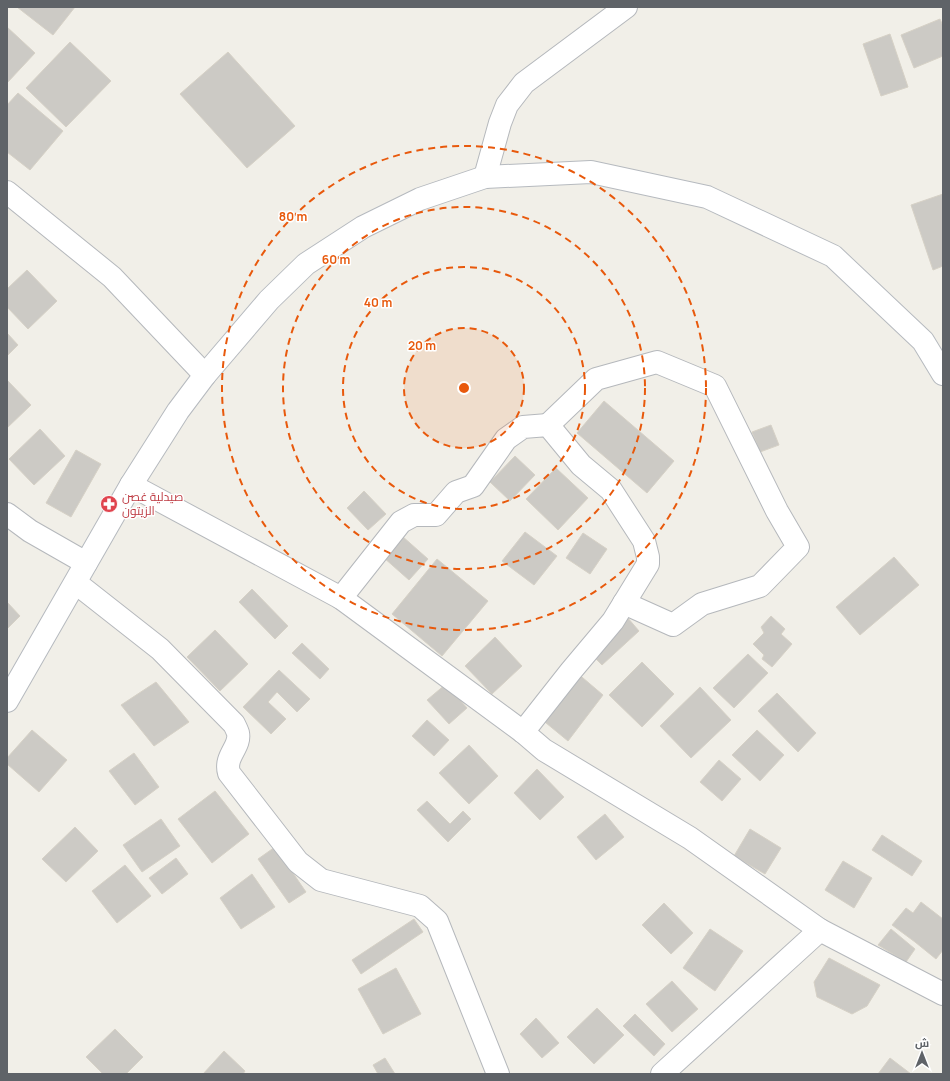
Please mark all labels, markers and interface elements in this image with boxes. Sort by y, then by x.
text: 80 m [279,208,307,225]
text: 60 m [322,251,350,268]
text: 40 m [364,294,392,311]
text: 20 m [408,337,436,354]
centre of rings [457,381,471,395]
place label: صيدلية غصن الزيتون [122,488,183,519]
pharmacy icon: صيدلية غصن الزيتون [99,494,119,514]
north arrow [902,1033,942,1073]
text: ش [915,1035,929,1050]

